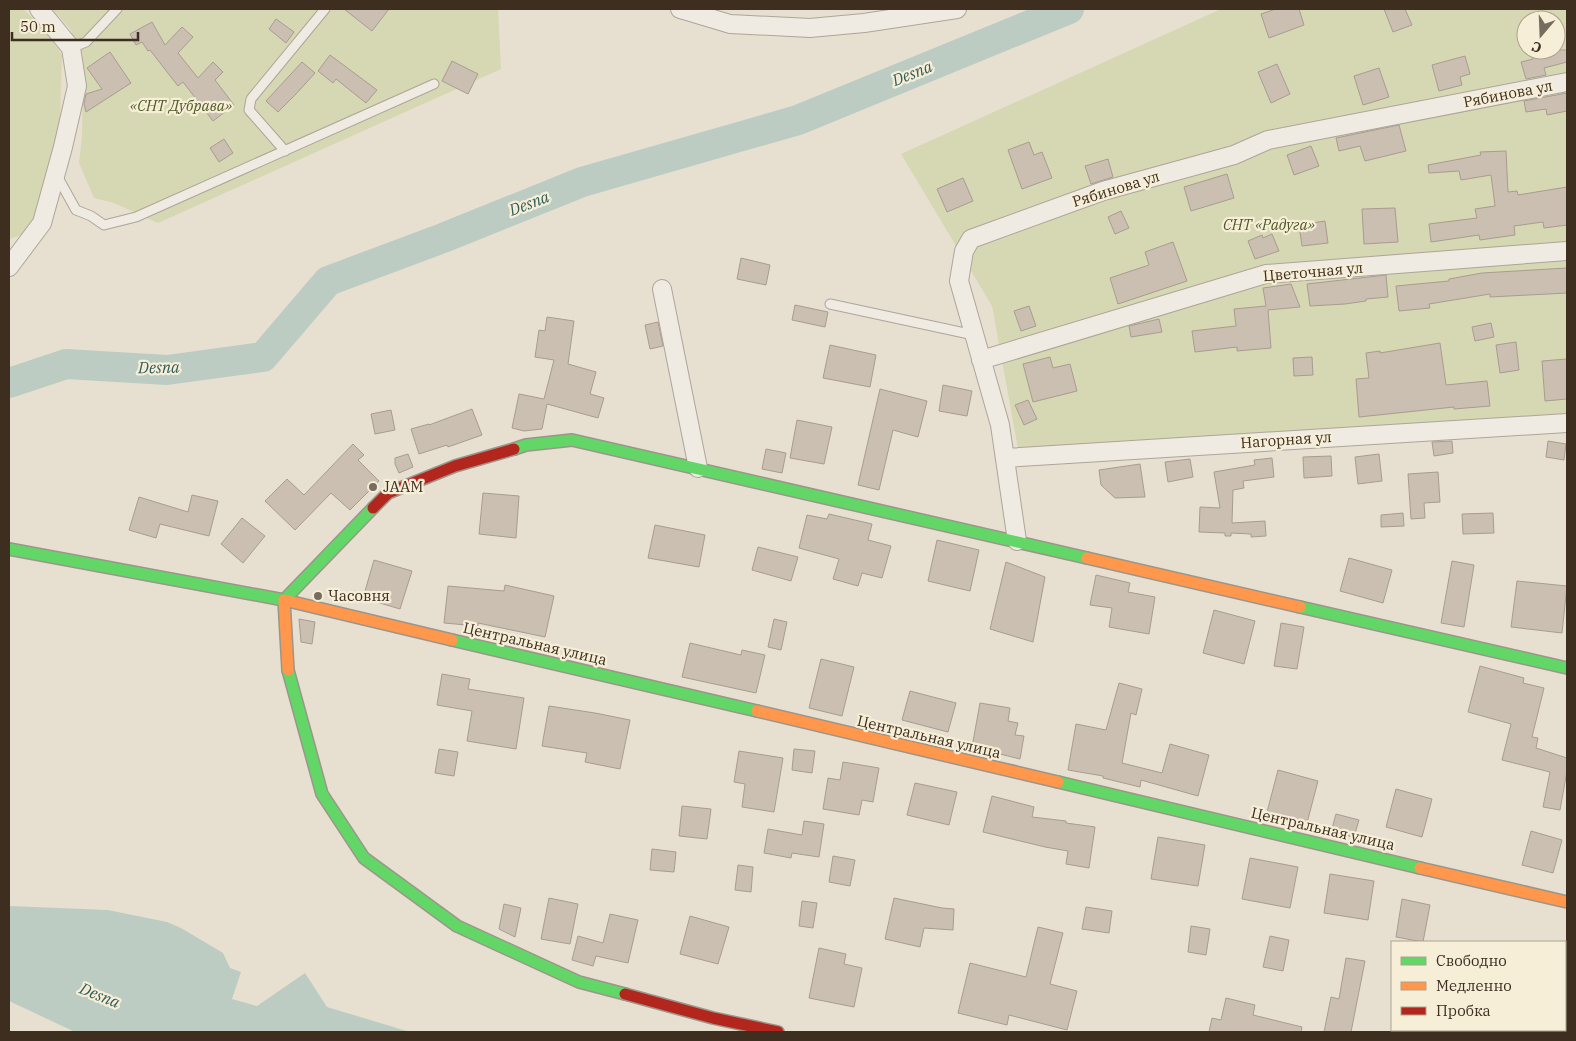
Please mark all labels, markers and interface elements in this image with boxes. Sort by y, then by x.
scale bar [12,10,139,42]
north arrow [1516,10,1566,60]
text: 50 m [20,17,56,36]
text: С [1529,37,1544,57]
water label: Desna [888,56,935,90]
street label: Рябинова ул [1462,76,1554,111]
park label: «СНТ Дубрава» [130,96,232,115]
street label: Рябинова ул [1070,166,1162,211]
water label: Desna [505,186,552,220]
park label: СНТ «Радуга» [1223,215,1315,234]
street label: Цветочная ул [1262,258,1364,285]
water label: Desna [137,357,180,377]
street label: Нагорная ул [1240,427,1332,452]
place label: JAAM [383,477,423,496]
marker: JAAM [367,481,379,493]
place label: Часовня [328,586,390,605]
marker: Часовня [312,590,324,602]
street label: Центральная улица [461,618,609,669]
street label: Центральная улица [855,711,1003,762]
street label: Центральная улица [1249,803,1397,854]
legend [1391,941,1566,1031]
text: Свободно [1436,951,1507,970]
text: Медленно [1436,976,1512,995]
water label: Desna [76,978,123,1012]
text: Пробка [1436,1001,1491,1020]

